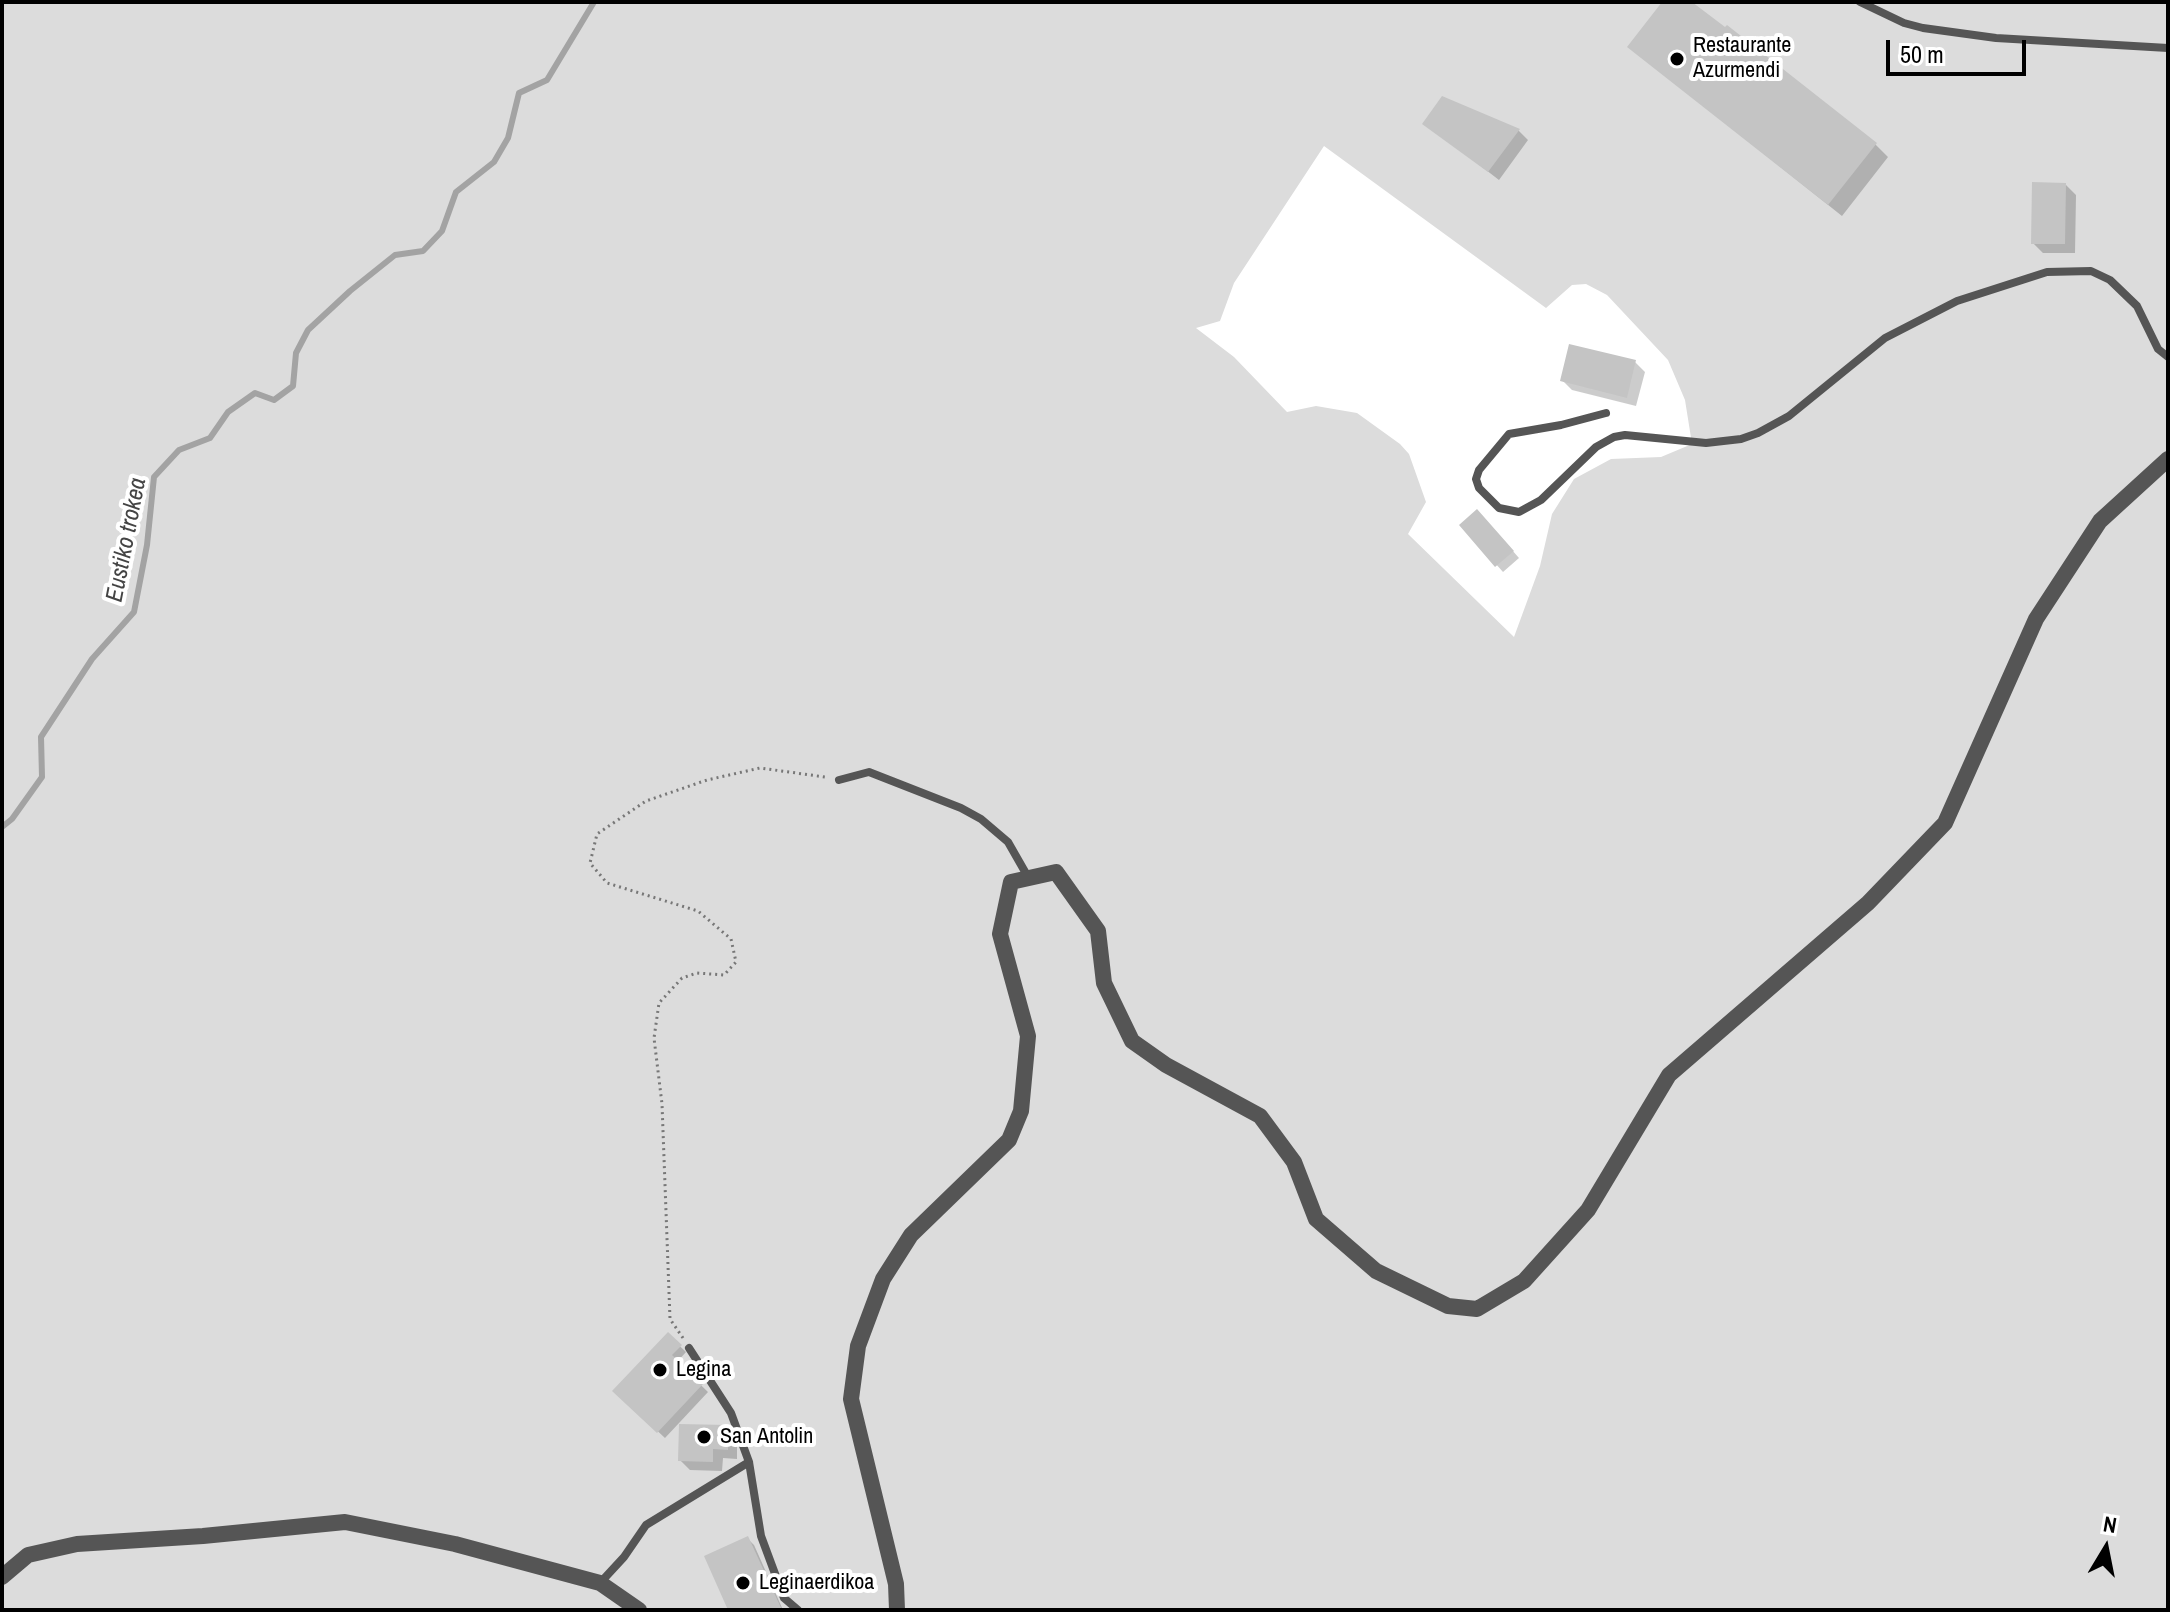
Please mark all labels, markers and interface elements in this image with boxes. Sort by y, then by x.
scale bar [1890,24,2030,74]
place label: Restaurante Azurmendi [1693,33,1791,84]
text: 50 m [1900,38,1944,70]
marker: Restaurante Azurmendi [1668,50,1686,68]
water label: Eustiko trokea [101,476,153,604]
place label: Legina [676,1357,731,1383]
marker: Legina [651,1361,669,1379]
place label: San Antolin [720,1424,813,1450]
marker: San Antolin [695,1428,713,1446]
north arrow [2066,1508,2146,1588]
text: N [2101,1508,2119,1540]
place label: Leginaerdikoa [759,1570,874,1596]
marker: Leginaerdikoa [734,1574,752,1592]

